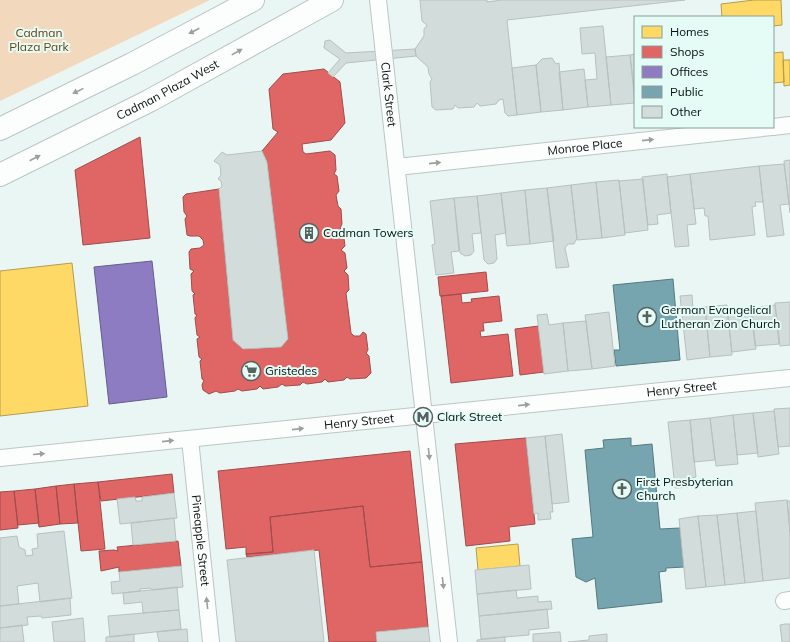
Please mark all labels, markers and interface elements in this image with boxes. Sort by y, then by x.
legend [634,16,774,128]
text: Homes [670,24,709,39]
park label: Cadman Plaza Park [9,25,70,54]
one-way arrow [188,28,200,35]
text: Shops [670,44,705,59]
one-way arrow [231,49,243,56]
street label: Cadman Plaza West [114,56,221,123]
street label: Clark Street [378,61,400,128]
text: Offices [670,64,708,79]
text: Public [670,84,704,99]
one-way arrow [72,87,84,94]
text: Other [670,104,702,119]
street label: Monroe Place [547,135,623,158]
one-way arrow [642,137,654,143]
one-way arrow [29,155,41,161]
one-way arrow [429,160,441,166]
building icon: Cadman Towers [298,222,320,244]
place label: Cadman Towers [323,225,414,240]
place label: German Evangelical Lutheran Zion Church [661,302,780,331]
church icon: German Evangelical Lutheran Zion Church [636,306,658,328]
supermarket icon: Gristedes [240,360,262,382]
place label: Gristedes [265,363,317,378]
street label: Henry Street [646,377,717,399]
one-way arrow [518,402,530,408]
metro station icon: Clark Street [412,406,434,428]
place label: Clark Street [437,409,502,424]
street label: Henry Street [323,410,395,432]
one-way arrow [292,425,304,432]
one-way arrow [162,438,174,445]
one-way arrow [425,448,432,460]
one-way arrow [33,451,45,457]
place label: First Presbyterian Church [636,474,733,503]
church icon: First Presbyterian Church [611,478,633,500]
street label: Pineapple Street [189,494,213,587]
one-way arrow [440,577,446,589]
one-way arrow [204,597,211,609]

